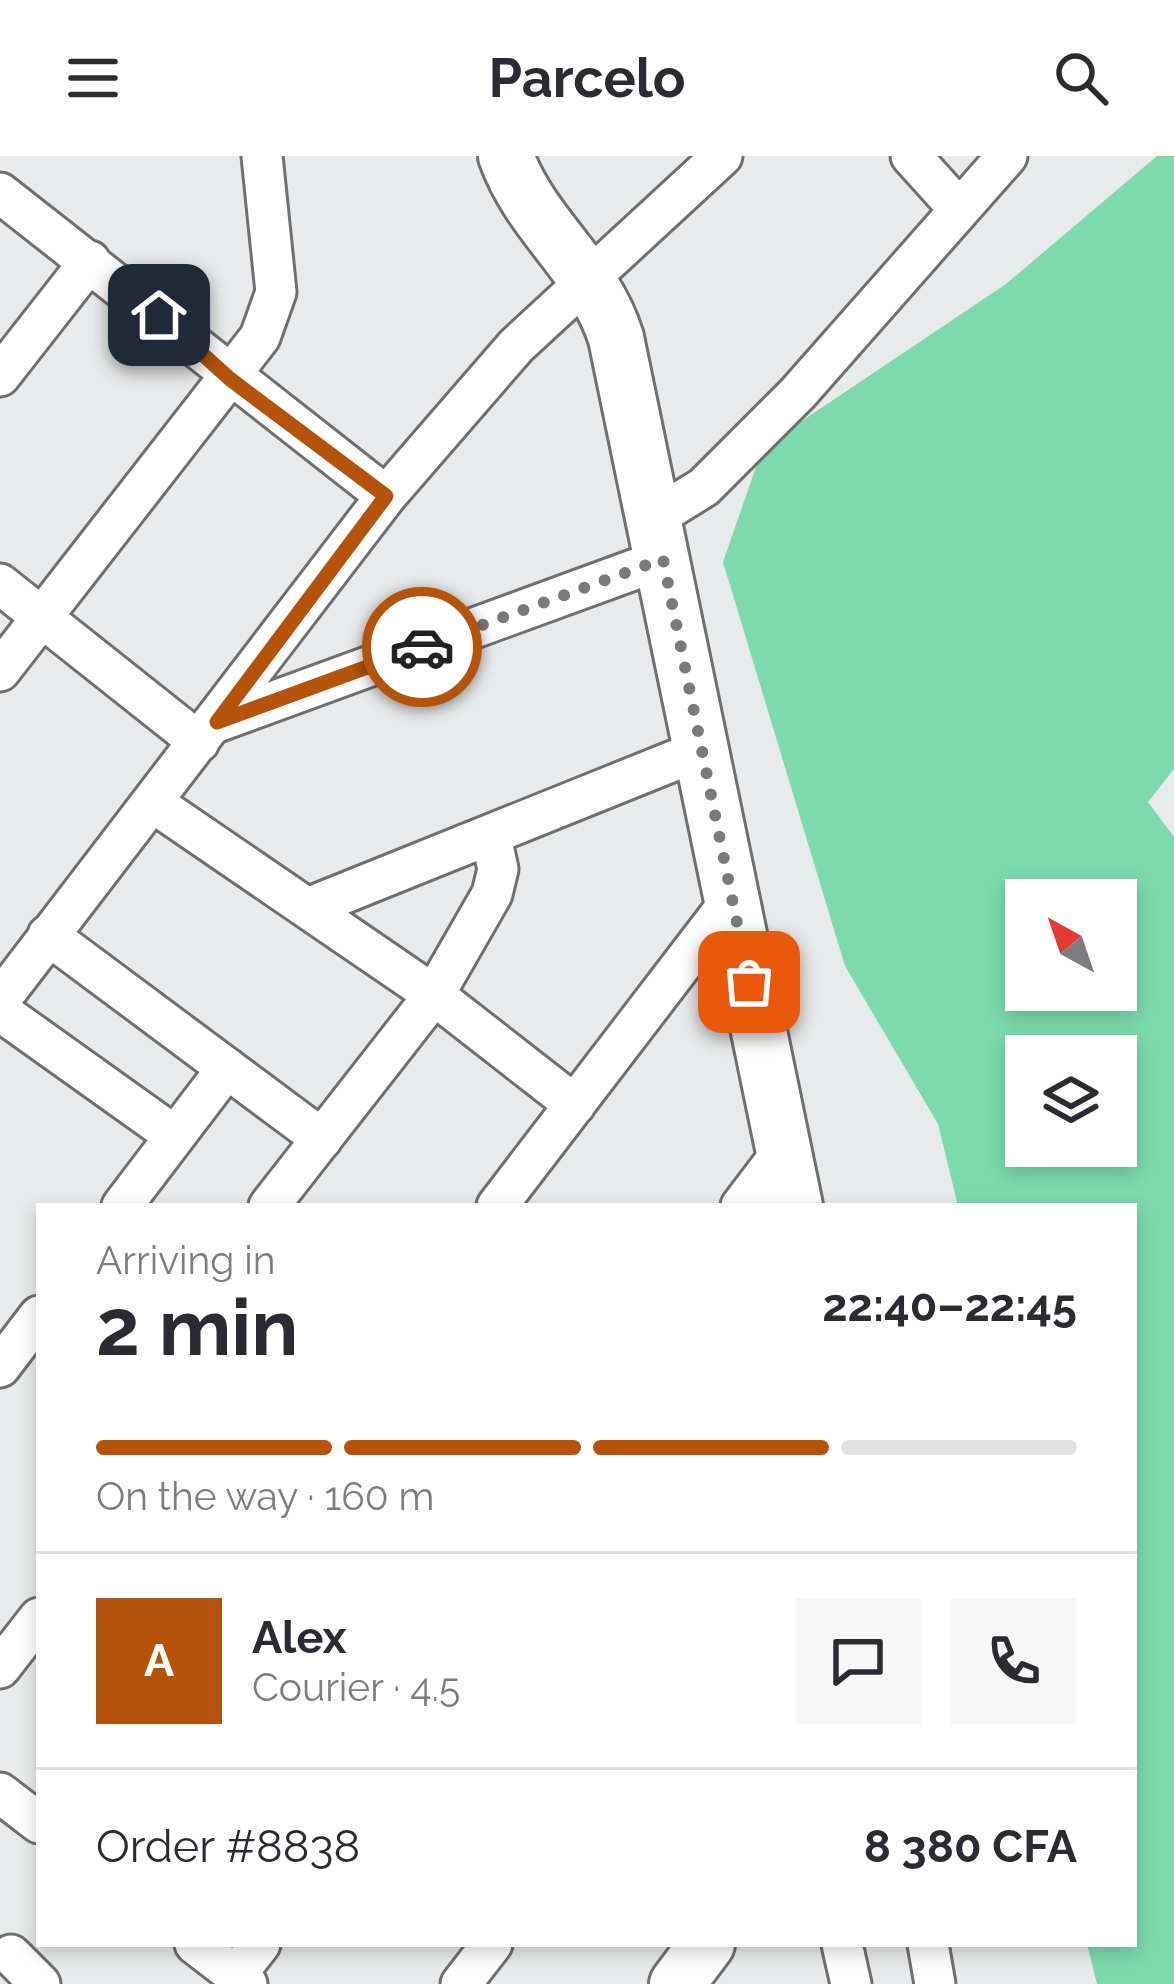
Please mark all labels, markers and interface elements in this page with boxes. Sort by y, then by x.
icon: menu [60,45,126,111]
icon: search [1048,45,1114,111]
text: Parcelo [488,46,686,110]
pin [108,264,210,366]
icon: home [126,282,192,348]
courier [362,587,482,707]
icon: car [389,614,455,680]
north arrow [1005,879,1137,1011]
map controls [1005,879,1137,1167]
pin [698,931,800,1033]
icon: bag [716,949,782,1015]
button: layers [1005,1035,1137,1167]
text: Arriving in [96,1237,276,1283]
text: 22:40–22:45 [822,1279,1077,1332]
text: 2 min [96,1282,298,1373]
text: On the way · 160 m [96,1473,434,1519]
button: chat [795,1598,921,1724]
button: phone [951,1598,1077,1724]
text: Alex [252,1611,346,1664]
text: A [144,1634,174,1687]
text: Courier · 4.5 [252,1664,460,1710]
text: Order #8838 [96,1820,360,1873]
text: 8 380 CFA [864,1820,1077,1873]

